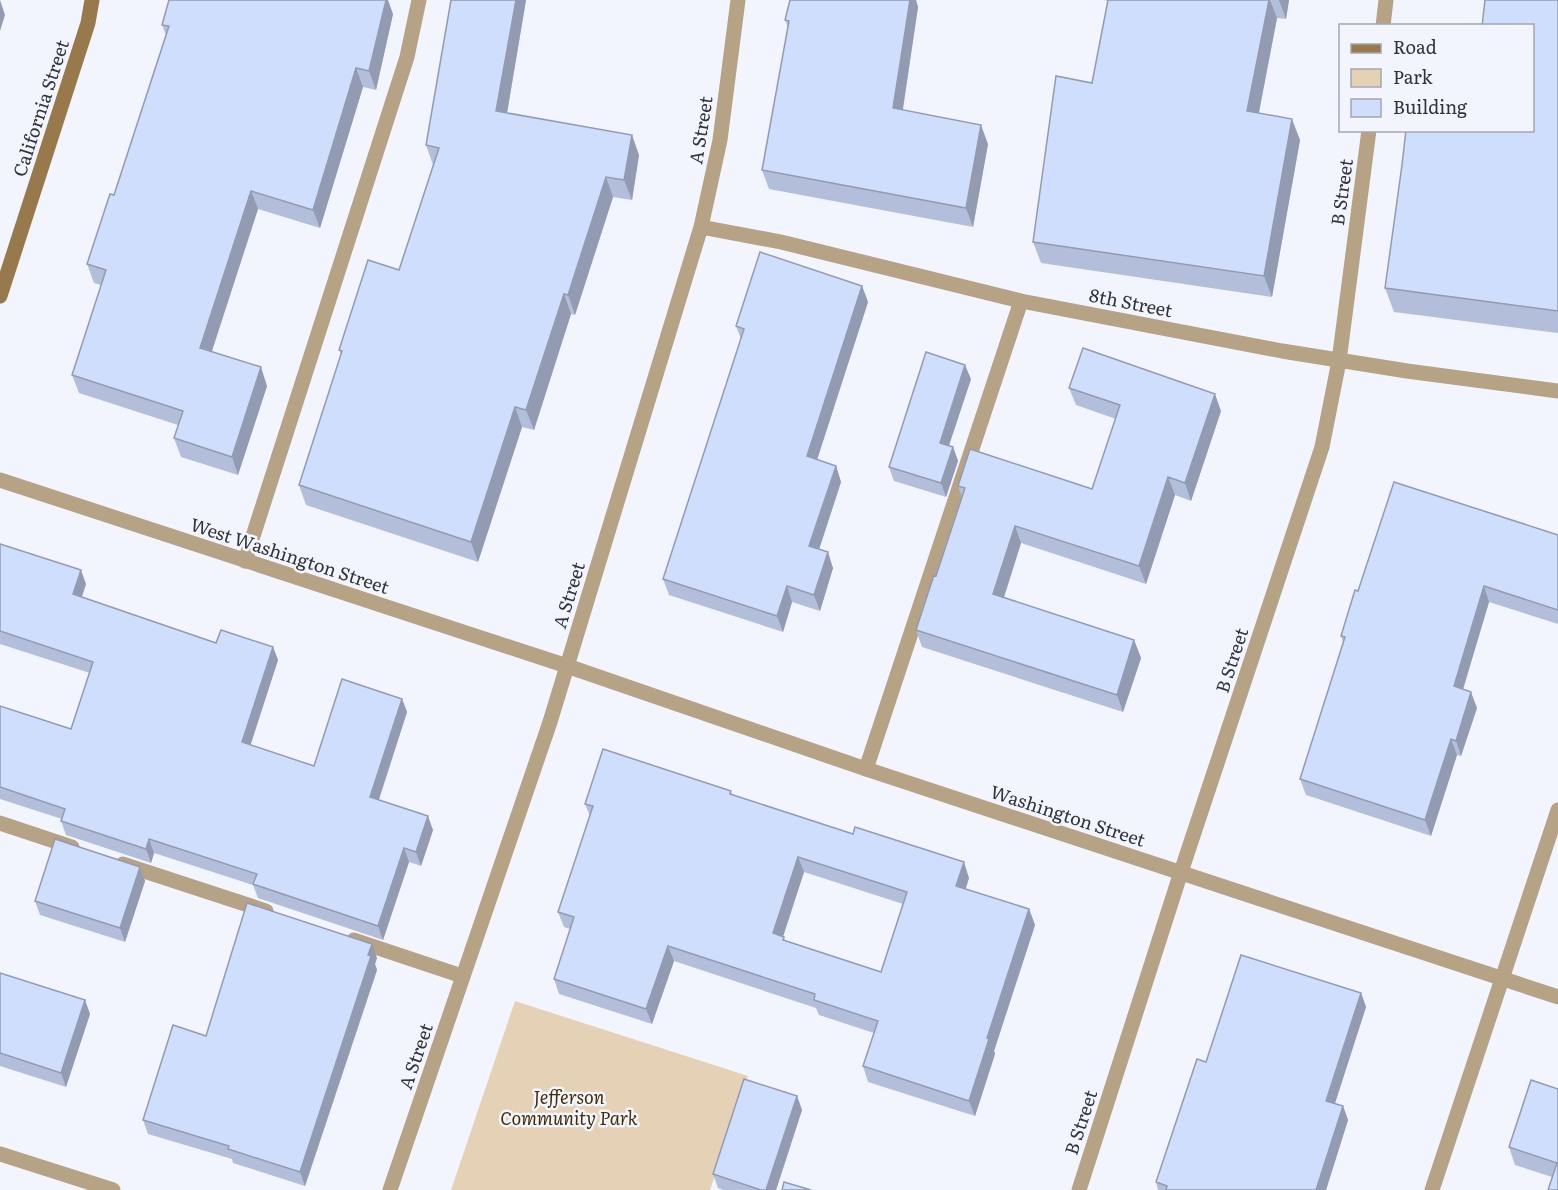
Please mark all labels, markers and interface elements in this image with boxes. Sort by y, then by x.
legend [1339,24,1534,132]
text: Road [1393,33,1437,60]
street label: California Street [5,35,75,180]
text: Park [1393,63,1434,90]
street label: A Street [681,93,719,166]
text: Building [1393,93,1468,120]
street label: B Street [1323,156,1359,227]
street label: 8th Street [1087,281,1176,323]
street label: West Washington Street [187,510,393,600]
street label: A Street [545,558,591,632]
street label: B Street [1208,623,1254,696]
street label: Washington Street [987,777,1150,853]
street label: A Street [391,1019,439,1093]
park label: Jefferson Community Park [500,1083,638,1131]
street label: B Street [1057,1085,1103,1158]

